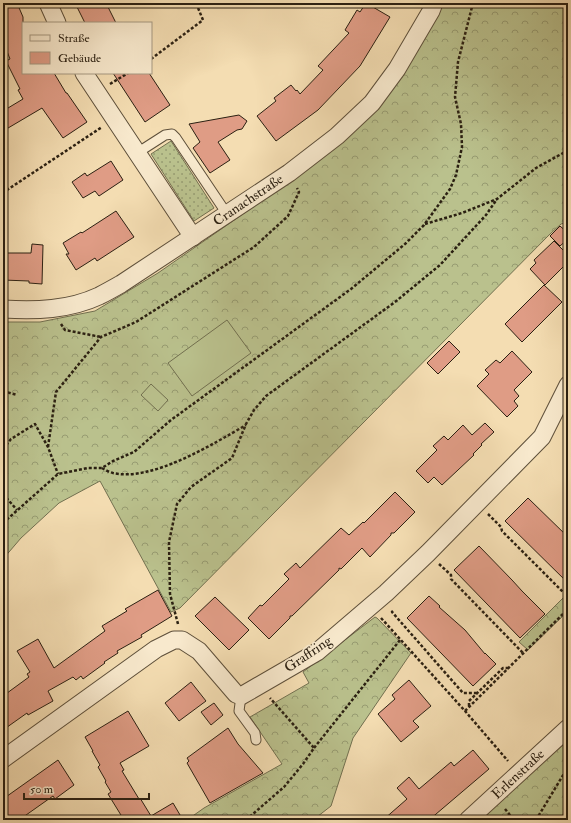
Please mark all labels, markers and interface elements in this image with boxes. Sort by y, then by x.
legend [22,22,152,74]
text: Straße [58,31,89,46]
text: Gebäude [58,51,101,66]
street label: Cranachstraße [210,170,286,230]
street label: Graffring [281,631,336,676]
street label: Erlenstraße [488,745,548,803]
scale bar [24,775,149,801]
text: 50 m [30,782,54,797]

